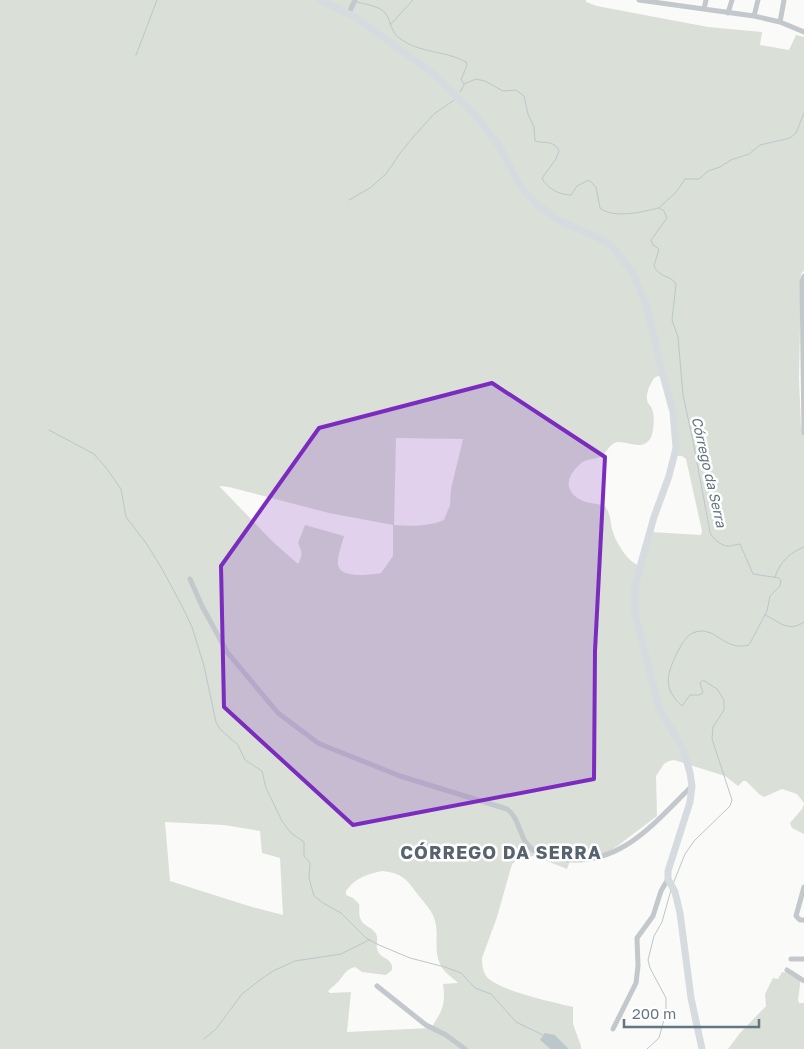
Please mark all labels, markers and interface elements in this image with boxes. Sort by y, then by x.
water label: Córrego da Serra [688,415,731,530]
district label: CÓRREGO DA SERRA [400,841,602,863]
scale bar [624,996,759,1028]
text: 200 m [632,1004,676,1022]

